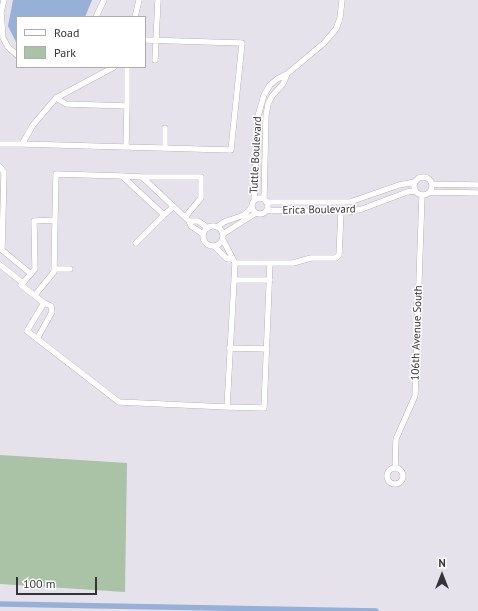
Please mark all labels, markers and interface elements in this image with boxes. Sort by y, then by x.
legend [16,16,146,68]
text: Road [54,25,79,40]
text: Park [54,45,76,60]
street label: Tuttle Boulevard [247,116,265,194]
street label: Erica Boulevard [282,203,356,217]
street label: 106th Avenue South [409,285,425,381]
north arrow [422,555,462,595]
text: N [438,556,446,570]
scale bar [18,569,99,595]
text: 100 m [23,576,56,591]

